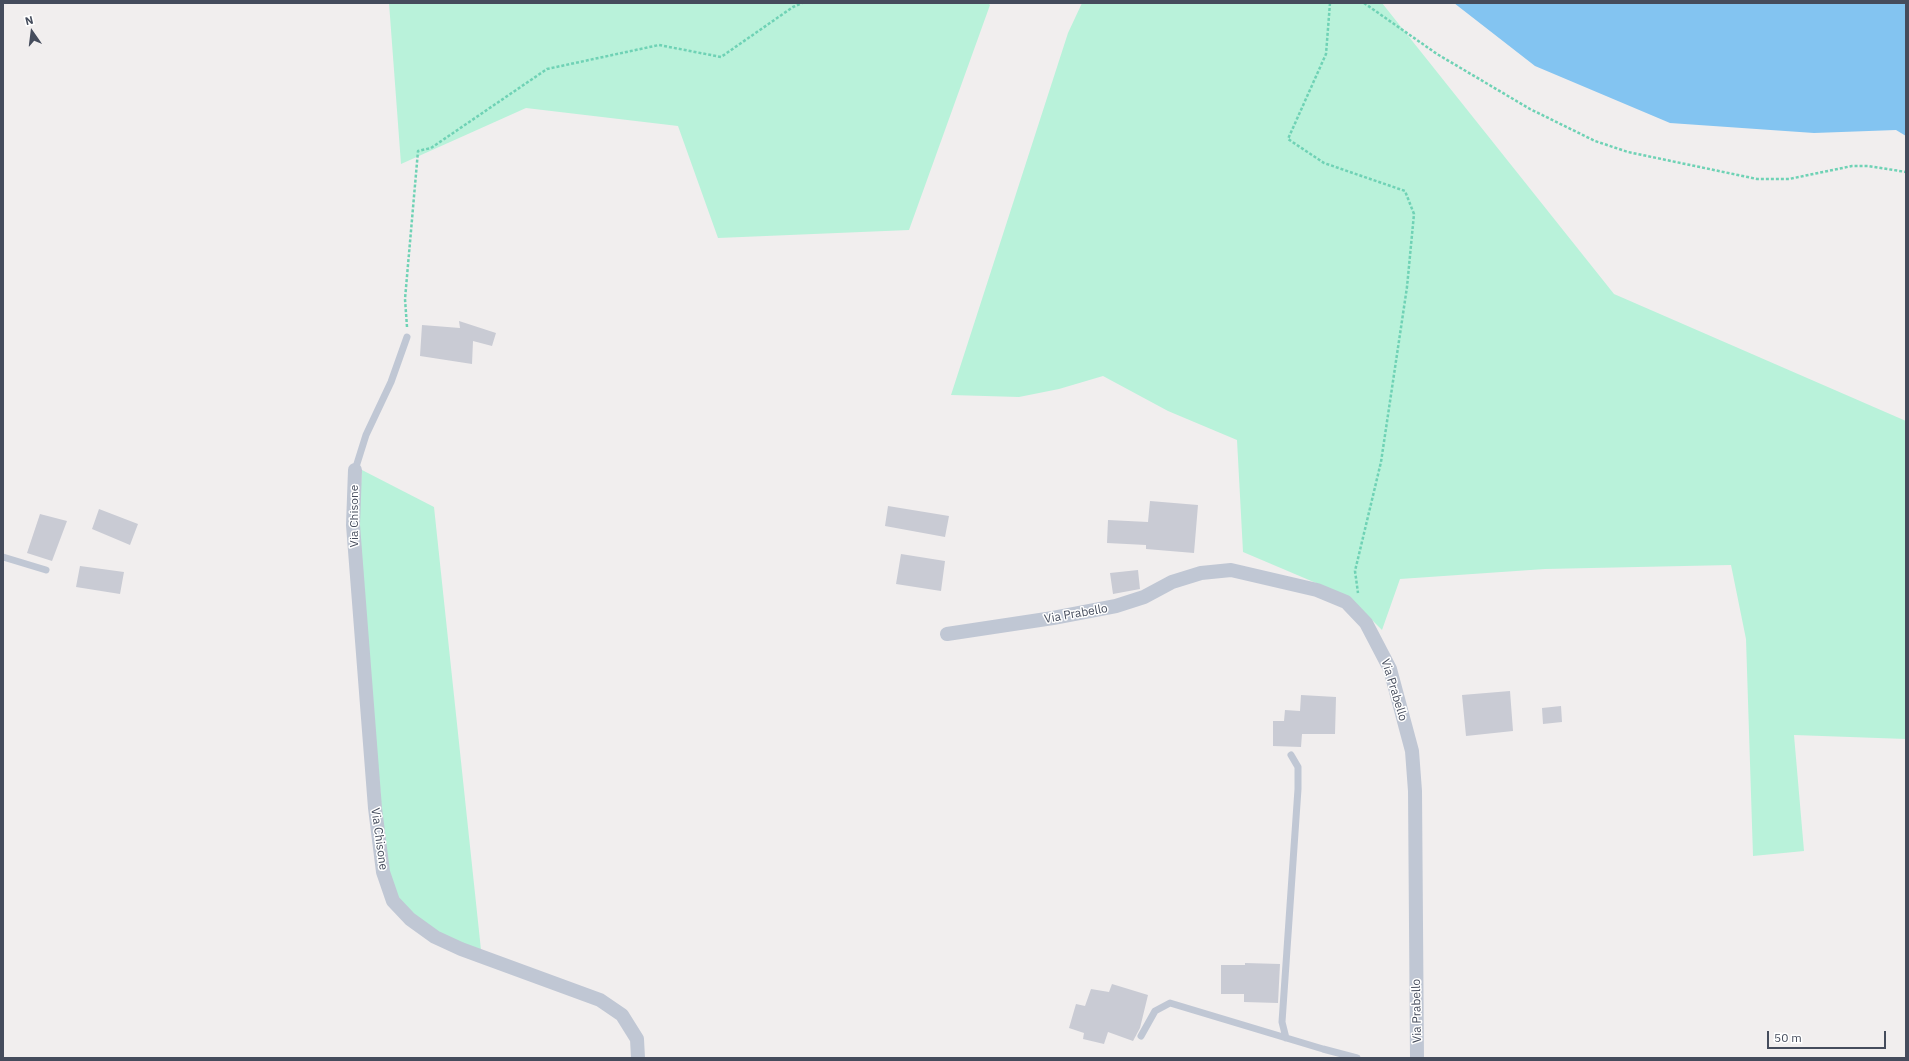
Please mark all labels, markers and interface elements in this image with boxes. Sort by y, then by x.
north arrow [12,12,52,52]
text: N [24,13,35,28]
street label: Via Chisone [348,485,362,547]
street label: Via Prabello [1043,601,1109,627]
street label: Via Prabello [1378,657,1410,723]
street label: Via Chisone [368,807,390,871]
street label: Via Prabello [1409,979,1425,1043]
scale bar [1769,1023,1888,1049]
text: 50 m [1774,1030,1802,1045]

